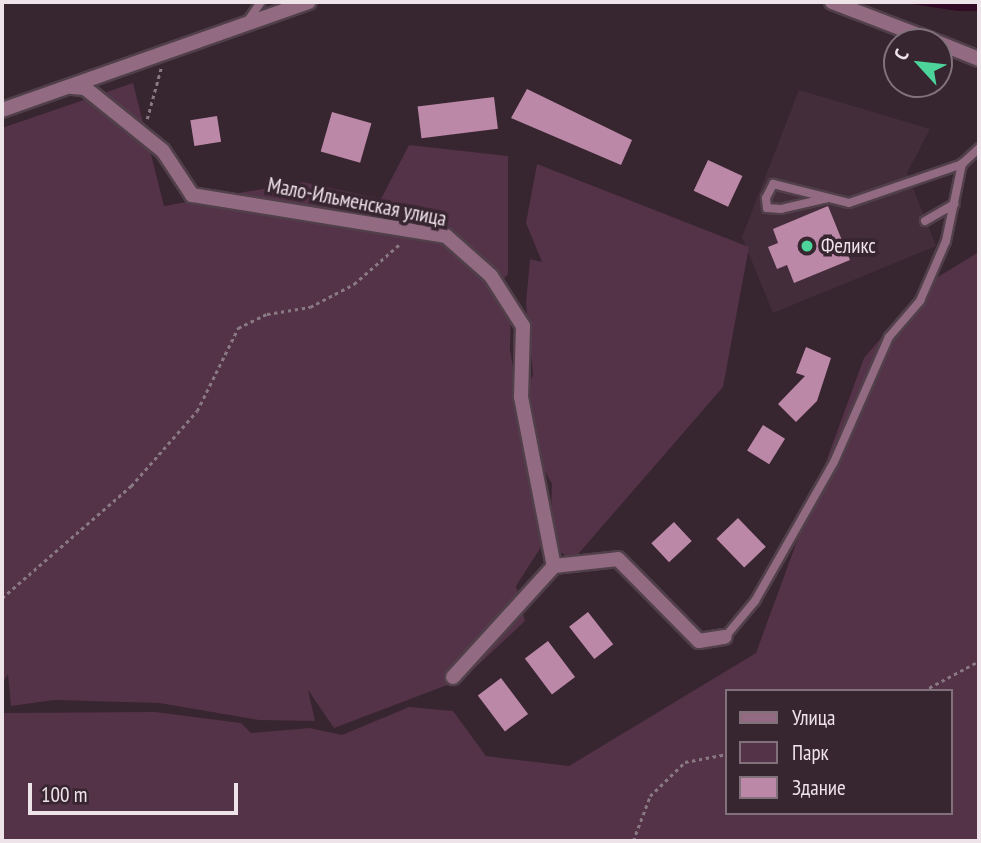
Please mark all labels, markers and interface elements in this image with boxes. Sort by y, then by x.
north arrow [883,28,953,98]
text: С [888,45,914,64]
street label: Мало-Ильменская улица [265,172,449,232]
place label: Феликс [821,233,876,259]
marker: Феликс [799,238,815,254]
legend [726,689,953,815]
text: Улица [792,704,835,731]
text: Парк [792,739,829,766]
scale bar [32,770,242,814]
text: Здание [792,774,846,801]
text: 100 m [41,781,87,808]

